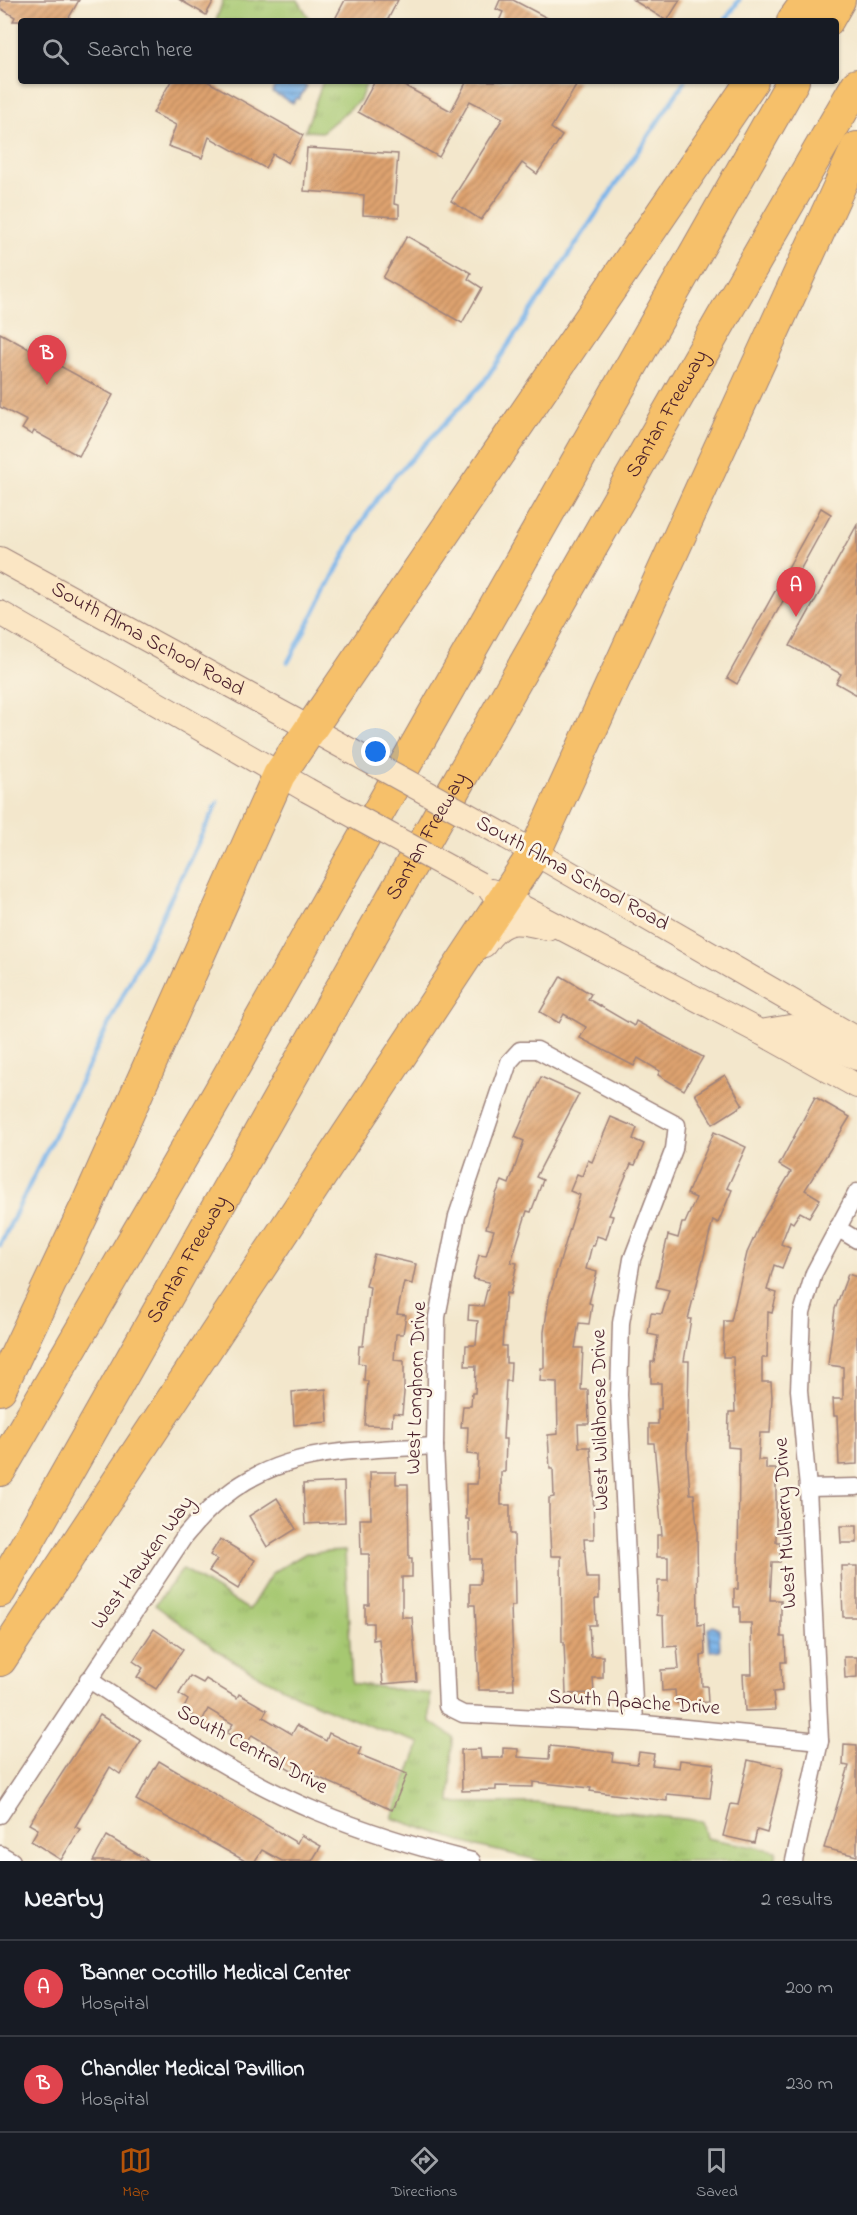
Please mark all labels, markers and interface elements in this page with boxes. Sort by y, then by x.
search box [18,18,839,84]
icon: search [39,35,72,68]
text: Search here [87,35,192,67]
pin: B [28,336,66,385]
street label: Santan Freeway [619,344,718,484]
pin: A [776,568,816,617]
street label: South Alma School Road [45,575,250,705]
your location [361,737,390,766]
street label: Santan Freeway [379,767,477,906]
street label: South Alma School Road [470,808,674,940]
street label: Santan Freeway [140,1190,238,1329]
street label: West Longhorn Drive [399,1300,437,1475]
street label: West Wildhorse Drive [584,1328,618,1511]
street label: West Mulberry Drive [767,1436,807,1609]
street label: West Hawken Way [84,1490,204,1637]
street label: South Apache Drive [547,1682,721,1724]
street label: South Central Drive [171,1697,333,1803]
text: Nearby [24,1881,103,1919]
text: 2 results [761,1886,833,1915]
text: Banner Ocotillo Medical Center [81,1958,350,1990]
text: A [37,1974,50,2003]
text: 200 m [785,1974,833,2003]
text: Hospital [81,1990,149,2019]
text: Chandler Medical Pavillion [81,2054,304,2086]
text: B [37,2070,50,2099]
text: 230 m [786,2070,833,2099]
text: Hospital [81,2086,149,2115]
tab: Map [119,2144,152,2204]
tab: Directions [391,2144,457,2204]
tab: Saved [696,2144,738,2204]

